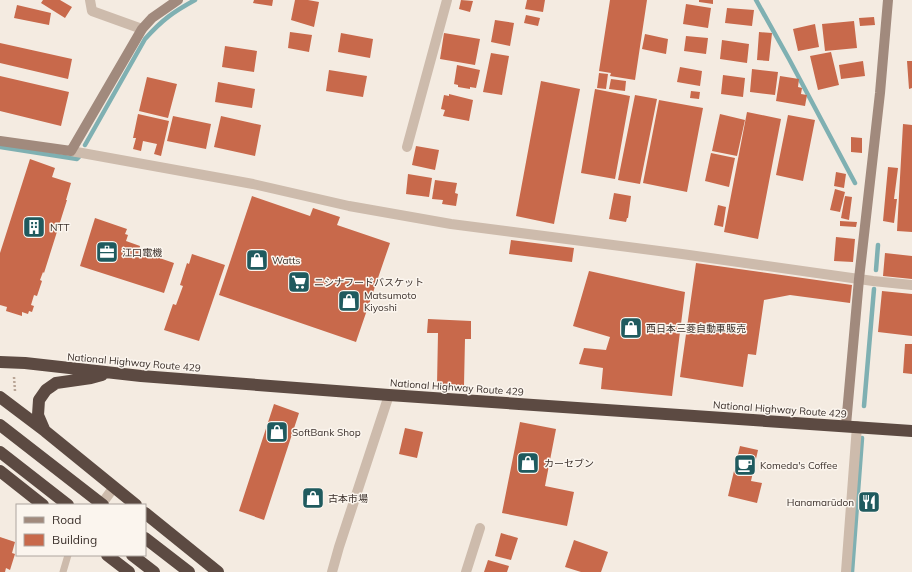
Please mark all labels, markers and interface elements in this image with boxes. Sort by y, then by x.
building icon: NTT [21,214,47,240]
place label: NTT [50,221,70,234]
office icon: 江口電機 [94,239,120,265]
place label: 江口電機 [122,246,162,259]
shop icon: Watts [244,247,270,273]
place label: Watts [272,254,300,267]
supermarket icon: ニシナフードバスケット [286,269,312,295]
place label: ニシナフードバスケット [314,276,424,289]
shop icon: Matsumoto Kiyoshi [336,288,362,314]
place label: Matsumoto Kiyoshi [364,289,417,314]
shop icon: 西日本三菱自動車販売 [618,315,644,341]
place label: 西日本三菱自動車販売 [646,322,746,335]
street label: National Highway Route 429 [67,350,201,375]
street label: National Highway Route 429 [390,376,524,399]
street label: National Highway Route 429 [713,398,847,421]
shop icon: SoftBank Shop [264,419,290,445]
place label: SoftBank Shop [292,426,361,439]
shop icon: カーセブン [515,450,541,476]
cafe icon: Komeda's Coffee [732,452,758,478]
place label: カーセブン [544,457,594,470]
place label: Komeda's Coffee [760,459,837,472]
shop icon: 古本市場 [300,485,326,511]
restaurant icon: Hanamarūdon [856,489,882,515]
place label: 古本市場 [328,492,368,505]
place label: Hanamarūdon [787,496,854,509]
legend [16,504,146,556]
text: Road [52,512,81,527]
text: Building [52,532,97,547]

